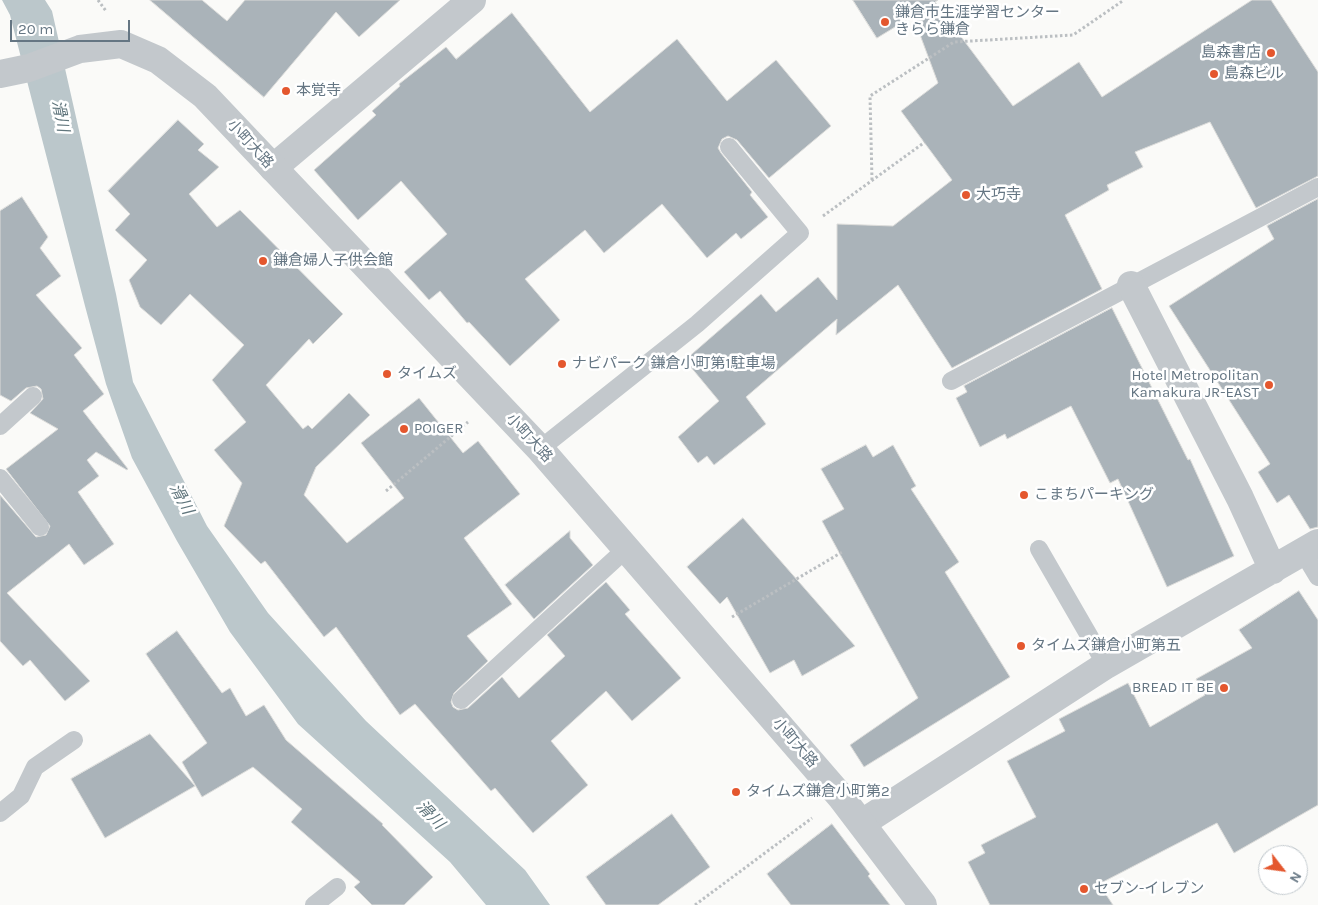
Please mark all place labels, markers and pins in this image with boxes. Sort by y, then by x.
place label: 鎌倉市生涯学習センター きらら鎌倉 [895,4,1060,39]
marker: 鎌倉市生涯学習センター きらら鎌倉 [879,16,891,28]
place label: 島森書店 [1201,44,1261,62]
marker: 島森書店 [1265,47,1277,59]
place label: 島森ビル [1224,65,1284,83]
marker: 島森ビル [1208,68,1220,80]
place label: 本覚寺 [296,82,341,100]
marker: 本覚寺 [280,85,292,97]
place label: 大巧寺 [976,186,1021,204]
marker: 大巧寺 [960,189,972,201]
place label: 鎌倉婦人子供会館 [273,252,393,270]
marker: 鎌倉婦人子供会館 [257,255,269,267]
place label: ナビパーク 鎌倉小町第1駐車場 [572,355,776,373]
marker: ナビパーク 鎌倉小町第1駐車場 [556,358,568,370]
place label: タイムズ [397,365,457,383]
place label: Hotel Metropolitan Kamakura JR-EAST [1130,367,1259,402]
marker: タイムズ [381,368,393,380]
marker: Hotel Metropolitan Kamakura JR-EAST [1263,379,1275,391]
place label: POIGER [414,420,463,438]
marker: POIGER [398,423,410,435]
place label: こまちパーキング [1034,486,1154,504]
marker: こまちパーキング [1018,489,1030,501]
place label: タイムズ鎌倉小町第五 [1031,637,1181,655]
marker: タイムズ鎌倉小町第五 [1015,640,1027,652]
place label: BREAD IT BE [1132,679,1214,697]
marker: BREAD IT BE [1218,682,1230,694]
place label: タイムズ鎌倉小町第2 [746,783,890,801]
marker: タイムズ鎌倉小町第2 [730,786,742,798]
place label: セブン-イレブン [1094,880,1204,898]
marker: セブン-イレブン [1078,883,1090,895]

